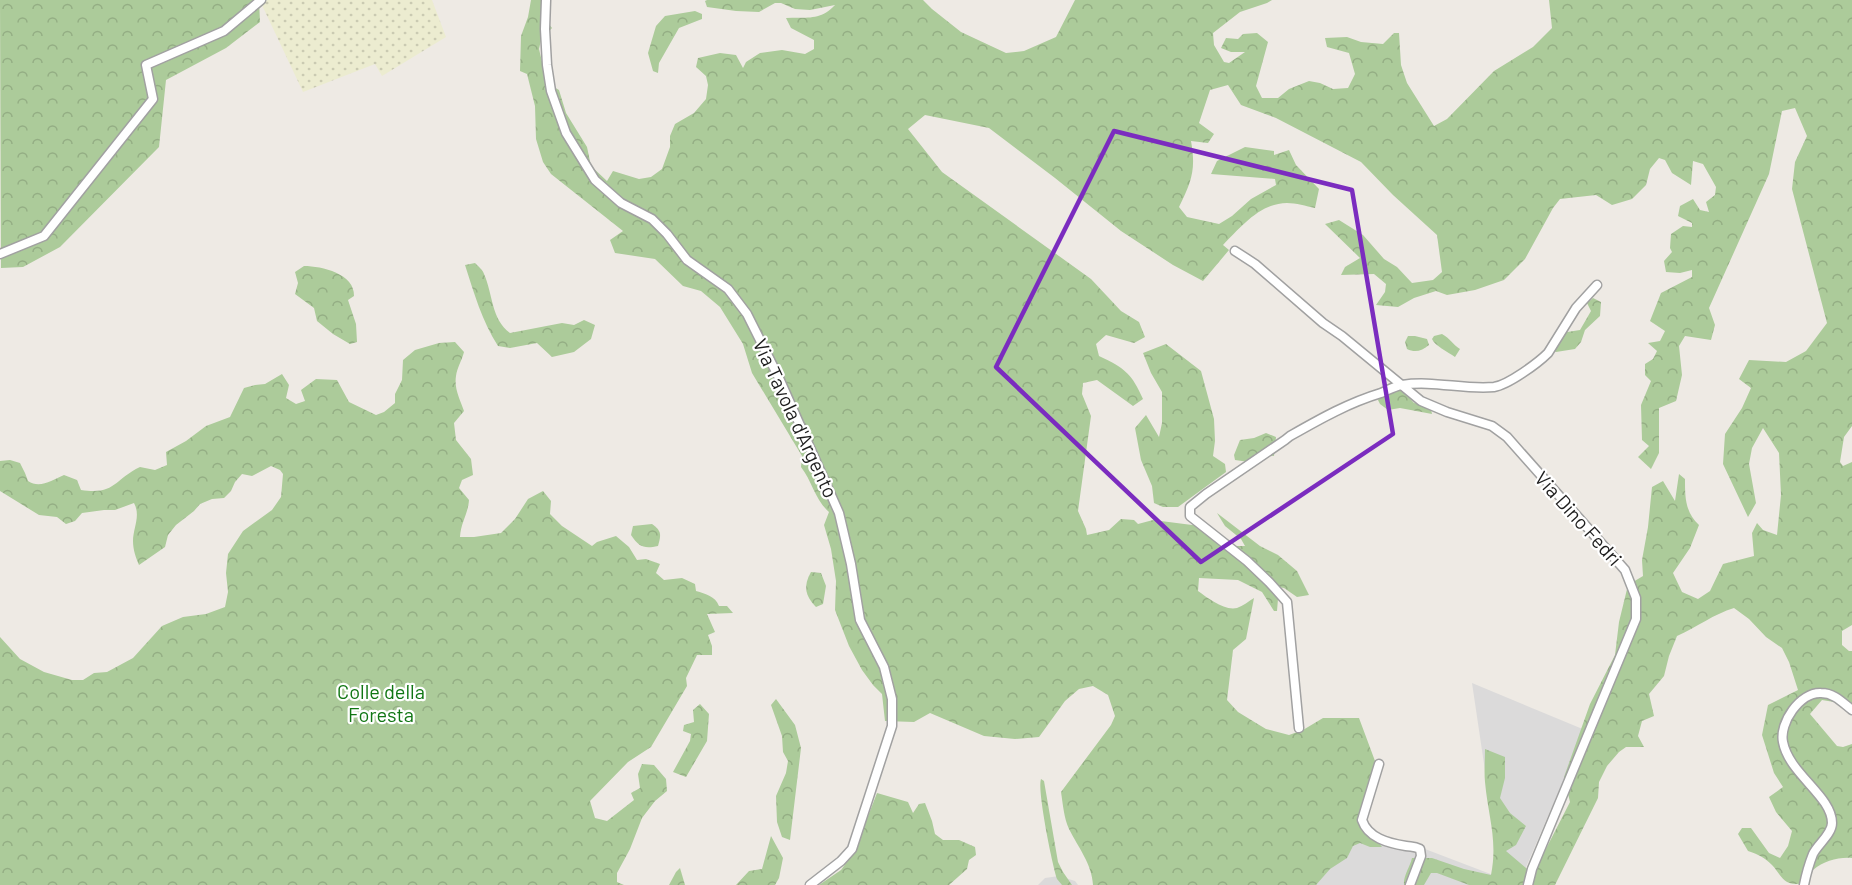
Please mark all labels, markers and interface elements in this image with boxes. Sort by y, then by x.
street label: Via Tavola d'Argento [749,335,843,501]
street label: Via Dino Fedri [1530,466,1628,570]
park label: Colle della Foresta [337,679,425,726]

